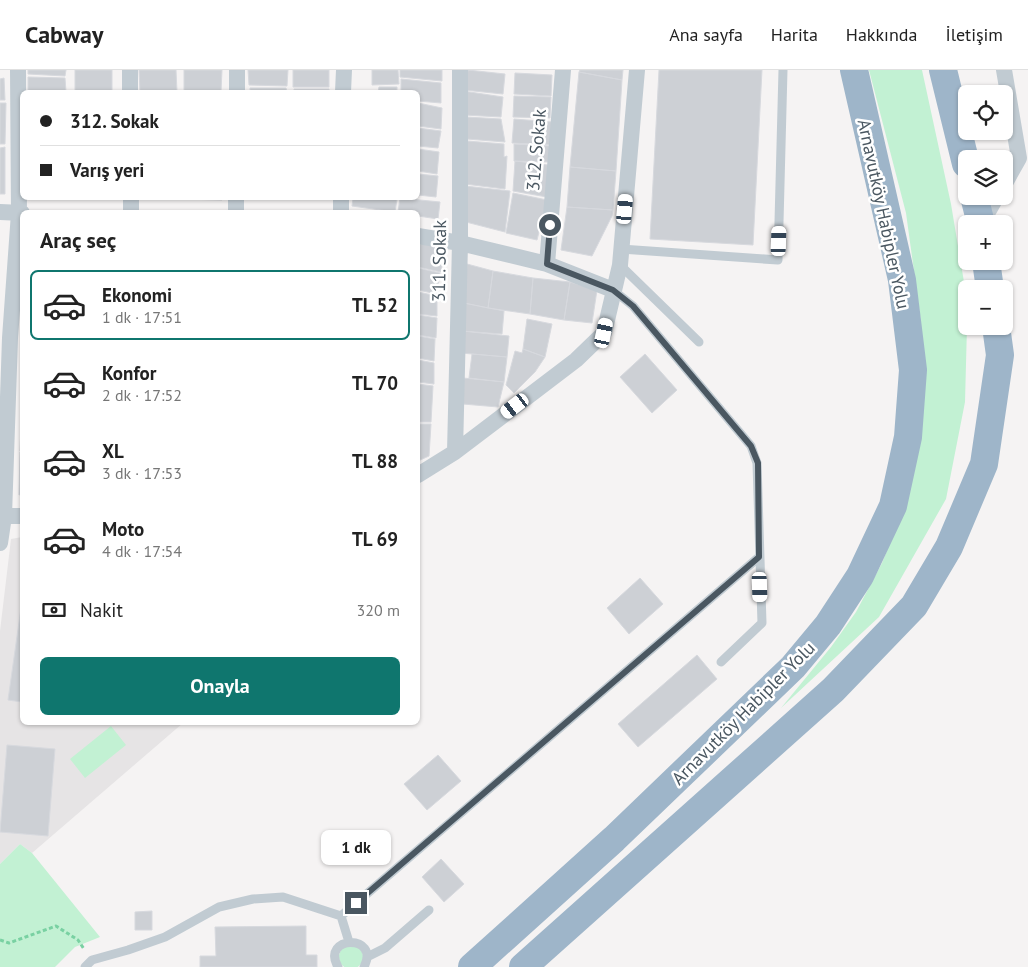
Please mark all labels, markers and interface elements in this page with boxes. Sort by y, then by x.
text: Cabway [25,19,103,50]
text: Ana sayfa [669,23,743,46]
text: Harita [771,23,818,46]
text: Hakkında [846,23,917,46]
text: İletişim [945,23,1003,46]
map controls [958,85,1013,335]
button: locate [958,85,1013,140]
street label: 312. Sokak [521,108,551,192]
text: 312. Sokak [70,109,159,133]
street label: Arnavutköy Habipler Yolu [853,117,915,311]
button: layers [958,150,1013,205]
text: Varış yeri [70,158,144,182]
car [616,193,633,225]
route start [539,214,561,236]
button: + [958,215,1013,270]
street label: 311. Sokak [427,219,451,302]
text: Araç seç [40,226,116,254]
car [770,226,787,256]
button: − [958,280,1013,335]
icon: car [42,283,87,328]
text: Ekonomi [102,283,172,307]
text: TL 52 [352,293,398,317]
text: 1 dk · 17:51 [102,307,182,327]
car [593,317,614,349]
icon: car [42,361,87,406]
text: Konfor [102,361,156,385]
text: TL 70 [352,371,398,395]
text: 2 dk · 17:52 [102,385,182,405]
car [498,391,531,421]
icon: car [42,439,87,484]
text: XL [102,439,124,463]
text: TL 88 [352,449,398,473]
text: 3 dk · 17:53 [102,463,182,483]
icon: car [42,517,87,562]
text: Moto [102,517,144,541]
text: TL 69 [352,527,398,551]
text: 4 dk · 17:54 [102,541,182,561]
car [751,572,768,602]
icon: cash [40,596,68,624]
text: Nakit [80,598,123,622]
text: 320 m [357,600,400,620]
street label: Arnavutköy Habipler Yolu [666,636,820,790]
button: Onayla [40,657,400,715]
callout: 1 dk [321,830,391,866]
text: 1 dk [341,837,371,857]
route end [345,892,367,914]

